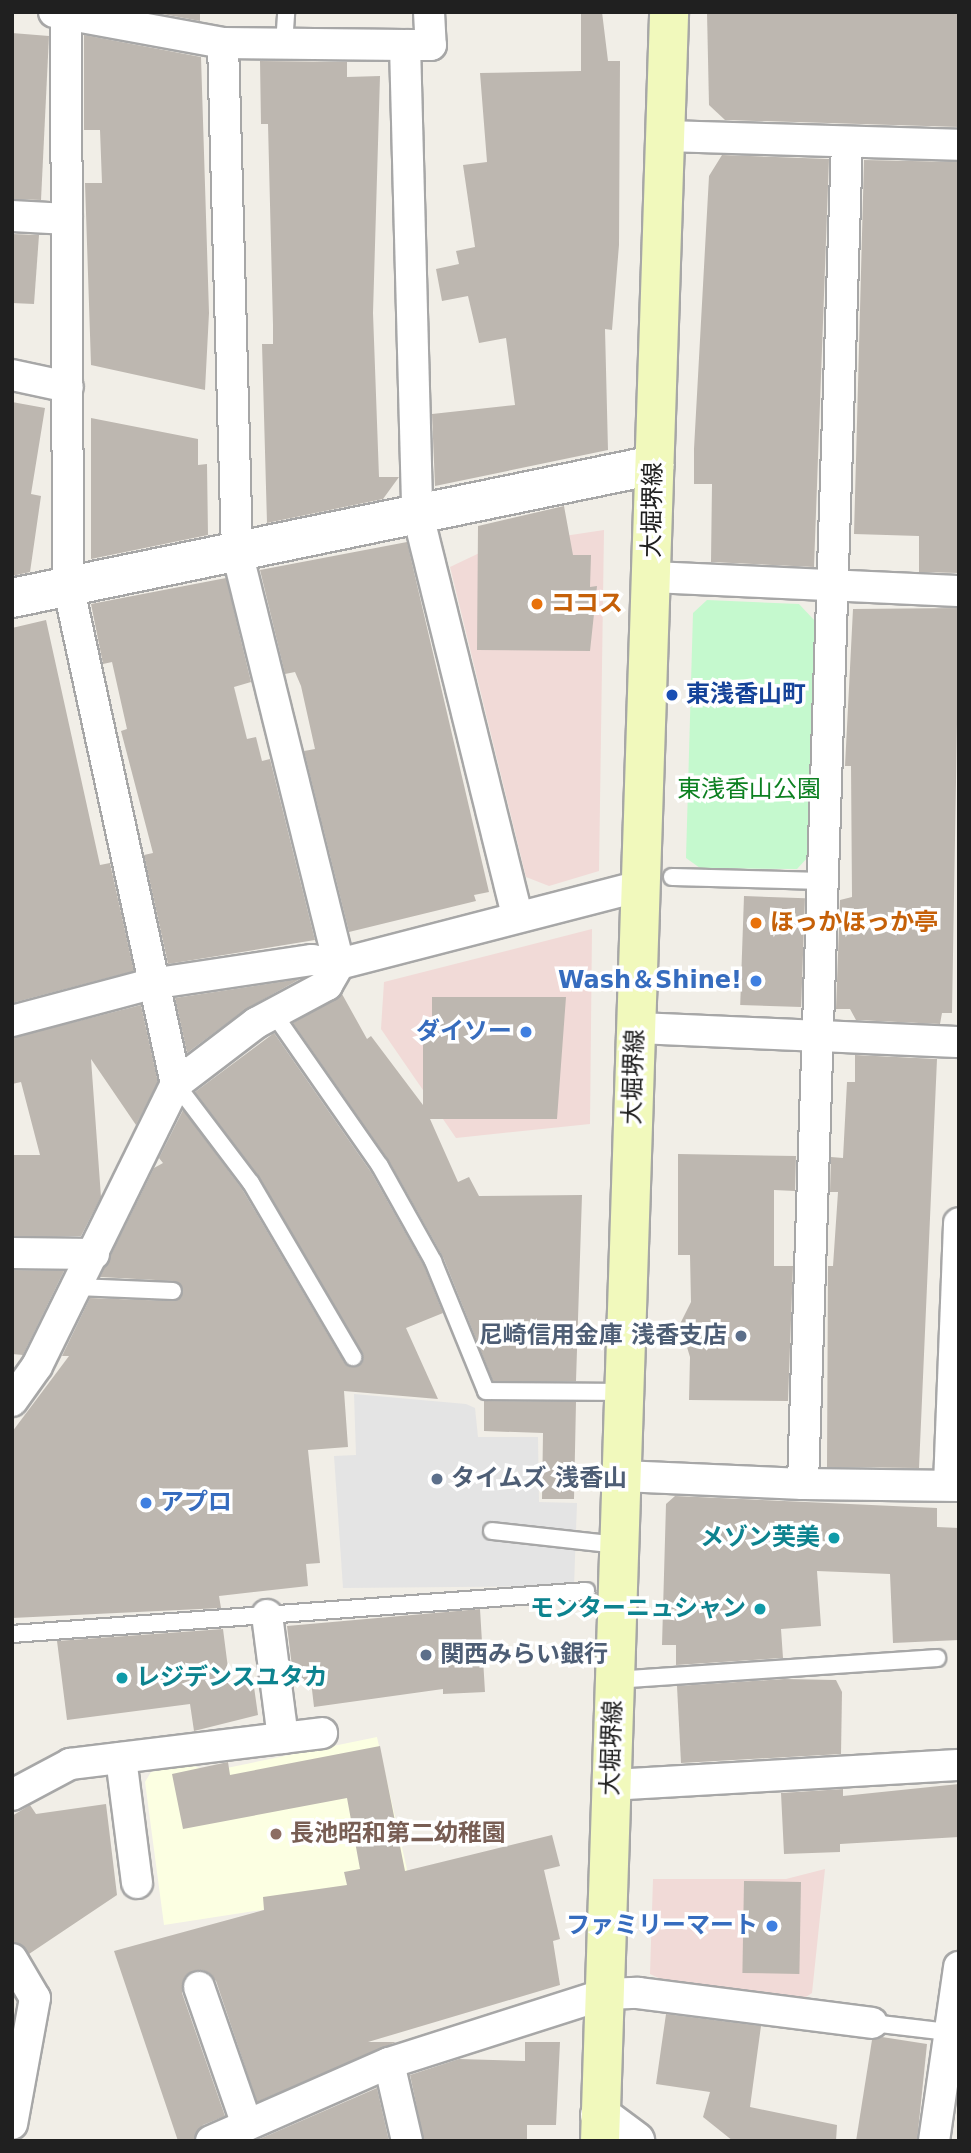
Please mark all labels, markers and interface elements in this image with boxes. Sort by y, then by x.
street label: 大堀堺線 [638,462,668,558]
place label: ココス [551,590,623,618]
marker: ココス [529,596,545,612]
place label: 東浅香山町 [686,681,806,709]
marker: 東浅香山町 [664,687,680,703]
park label: 東浅香山公園 [677,776,821,804]
place label: ほっかほっか亭 [770,909,938,937]
marker: ほっかほっか亭 [748,915,764,931]
place label: Wash＆Shine! [558,967,742,995]
marker: Wash＆Shine! [748,973,764,989]
place label: ダイソー [416,1018,512,1046]
marker: ダイソー [518,1024,534,1040]
street label: 大堀堺線 [618,1029,650,1125]
place label: 尼崎信用金庫 浅香支店 [479,1322,727,1350]
marker: 尼崎信用金庫 浅香支店 [733,1328,749,1344]
place label: タイムズ 浅香山 [451,1465,627,1493]
marker: タイムズ 浅香山 [429,1471,445,1487]
place label: アプロ [160,1489,232,1517]
marker: アプロ [138,1495,154,1511]
place label: メゾン芙美 [700,1524,820,1552]
marker: メゾン芙美 [826,1530,842,1546]
place label: モンターニュシャン [530,1595,746,1623]
marker: モンターニュシャン [752,1601,768,1617]
place label: 関西みらい銀行 [440,1641,608,1669]
marker: 関西みらい銀行 [418,1647,434,1663]
place label: レジデンスユタカ [136,1664,328,1692]
marker: レジデンスユタカ [114,1670,130,1686]
street label: 大堀堺線 [596,1700,628,1796]
place label: 長池昭和第二幼稚園 [290,1820,506,1848]
marker: 長池昭和第二幼稚園 [268,1826,284,1842]
place label: ファミリーマート [566,1912,758,1940]
marker: ファミリーマート [764,1918,780,1934]

